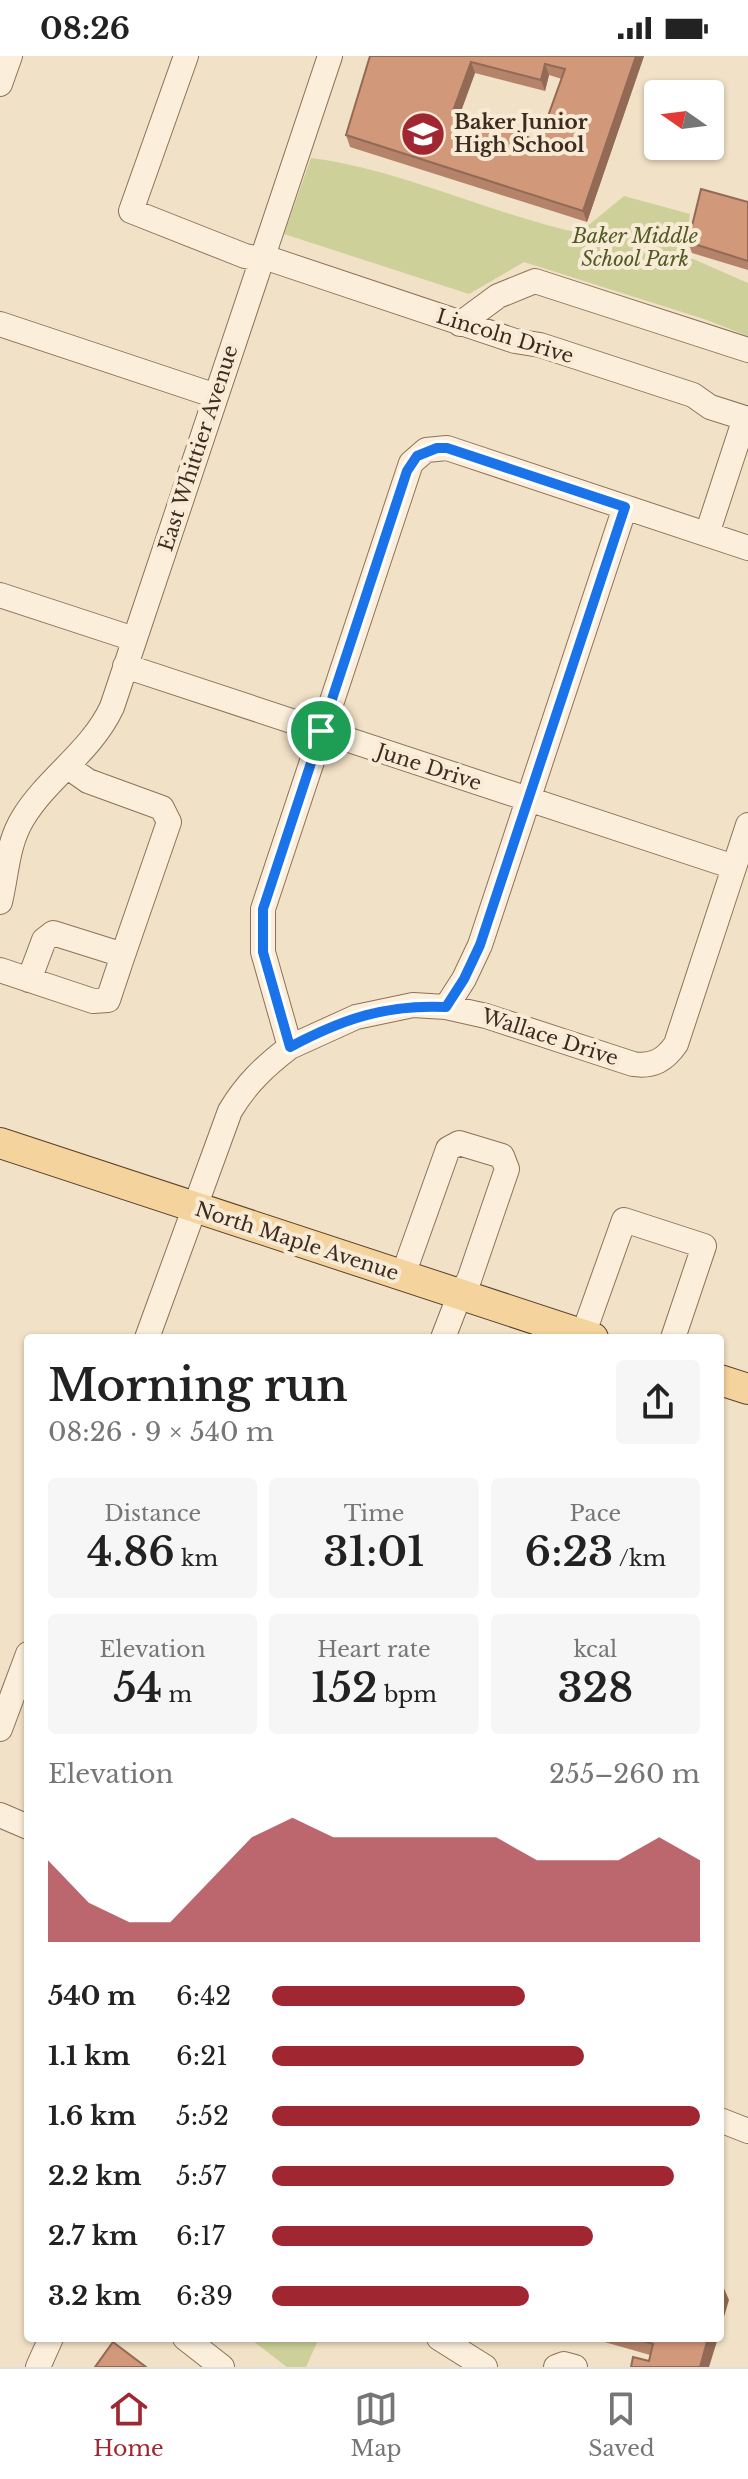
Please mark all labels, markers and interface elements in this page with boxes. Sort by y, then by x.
text: 08:26 [40,10,130,47]
north arrow [644,80,724,160]
map controls [644,80,724,160]
school or university icon: Baker Junior High School [399,110,447,158]
place label: Baker Junior High School [454,110,588,157]
park label: Baker Middle School Park [571,224,698,271]
street label: Lincoln Drive [434,304,576,368]
street label: East Whittier Avenue [153,342,243,554]
pin [287,697,355,765]
icon: arrive [299,709,343,753]
street label: June Drive [371,738,485,795]
street label: Wallace Drive [478,1003,621,1070]
street label: North Maple Avenue [192,1197,402,1285]
text: Morning run [48,1358,348,1413]
button: share [616,1360,700,1444]
text: 08:26 · 9 × 540 m [48,1416,274,1448]
text: Distance [104,1500,201,1527]
text: Time [344,1500,404,1527]
text: Pace [570,1500,621,1527]
text: 4.86 [87,1527,175,1577]
text: 31:01 [323,1527,425,1577]
text: 6:23 [525,1527,613,1577]
text: km [175,1545,218,1572]
text: /km [613,1545,666,1572]
text: Elevation [100,1636,206,1663]
text: Heart rate [317,1636,431,1663]
text: kcal [573,1636,617,1663]
text: 54 [113,1663,162,1713]
text: 152 [311,1663,378,1713]
text: 328 [557,1663,633,1713]
text: m [162,1681,192,1708]
text: bpm [378,1681,437,1708]
text: Elevation [48,1758,174,1790]
text: 255–260 m [549,1758,700,1790]
text: 540 m [48,1980,136,2012]
text: 6:42 [176,1980,231,2012]
text: 1.1 km [48,2040,130,2072]
text: 6:21 [176,2040,228,2072]
text: 1.6 km [48,2100,136,2132]
text: 5:52 [176,2100,229,2132]
text: 2.2 km [48,2160,142,2192]
text: 5:57 [176,2160,226,2192]
text: 2.7 km [48,2220,138,2252]
text: 6:17 [176,2220,225,2252]
text: 3.2 km [48,2280,141,2312]
text: 6:39 [176,2280,233,2312]
tab: Home [93,2387,164,2462]
tab: Map [350,2387,402,2462]
tab: Saved [588,2387,655,2462]

